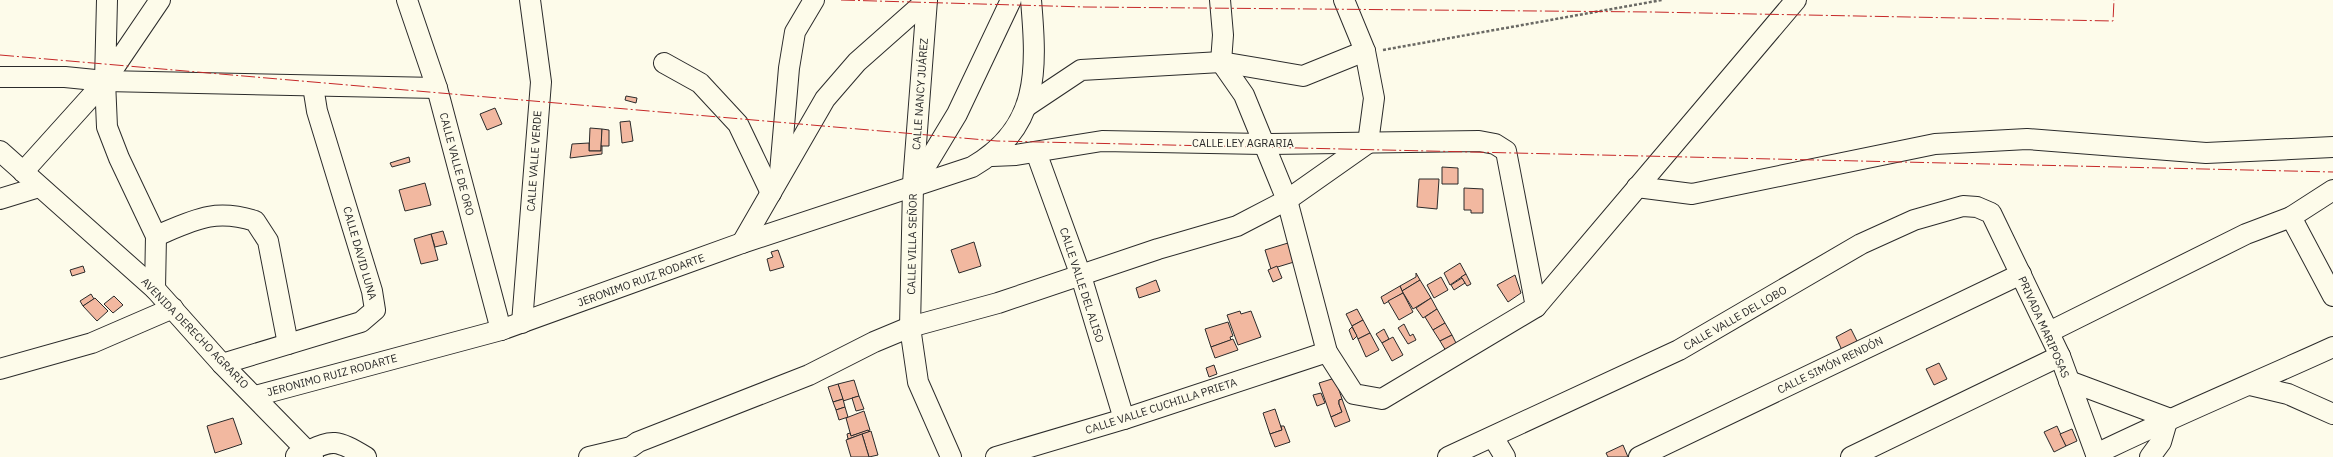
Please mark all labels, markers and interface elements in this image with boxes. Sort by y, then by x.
street label: CALLE NANCY JUÁREZ [909,38,931,150]
street label: CALLE VALLE VERDE [523,110,545,212]
street label: CALLE VALLE DE ORO [437,111,478,217]
street label: CALLE LEY AGRARIA [1192,136,1294,150]
street label: CALLE VILLA SEÑOR [904,193,920,295]
street label: CALLE DAVID LUNA [340,205,380,301]
street label: CALLE VALLE DEL ALISO [1057,226,1107,345]
street label: JERONIMO RUIZ RODARTE [575,250,707,310]
street label: PRIVADA MARIPOSAS [2015,274,2073,380]
street label: AVENIDA DERECHO AGRARIO [138,275,252,392]
street label: CALLE VALLE DEL LOBO [1681,283,1789,353]
street label: CALLE SIMÓN RENDÓN [1775,333,1885,397]
street label: JERONIMO RUIZ RODARTE [265,351,399,399]
street label: CALLE VALLE CUCHILLA PRIETA [1083,375,1239,437]

